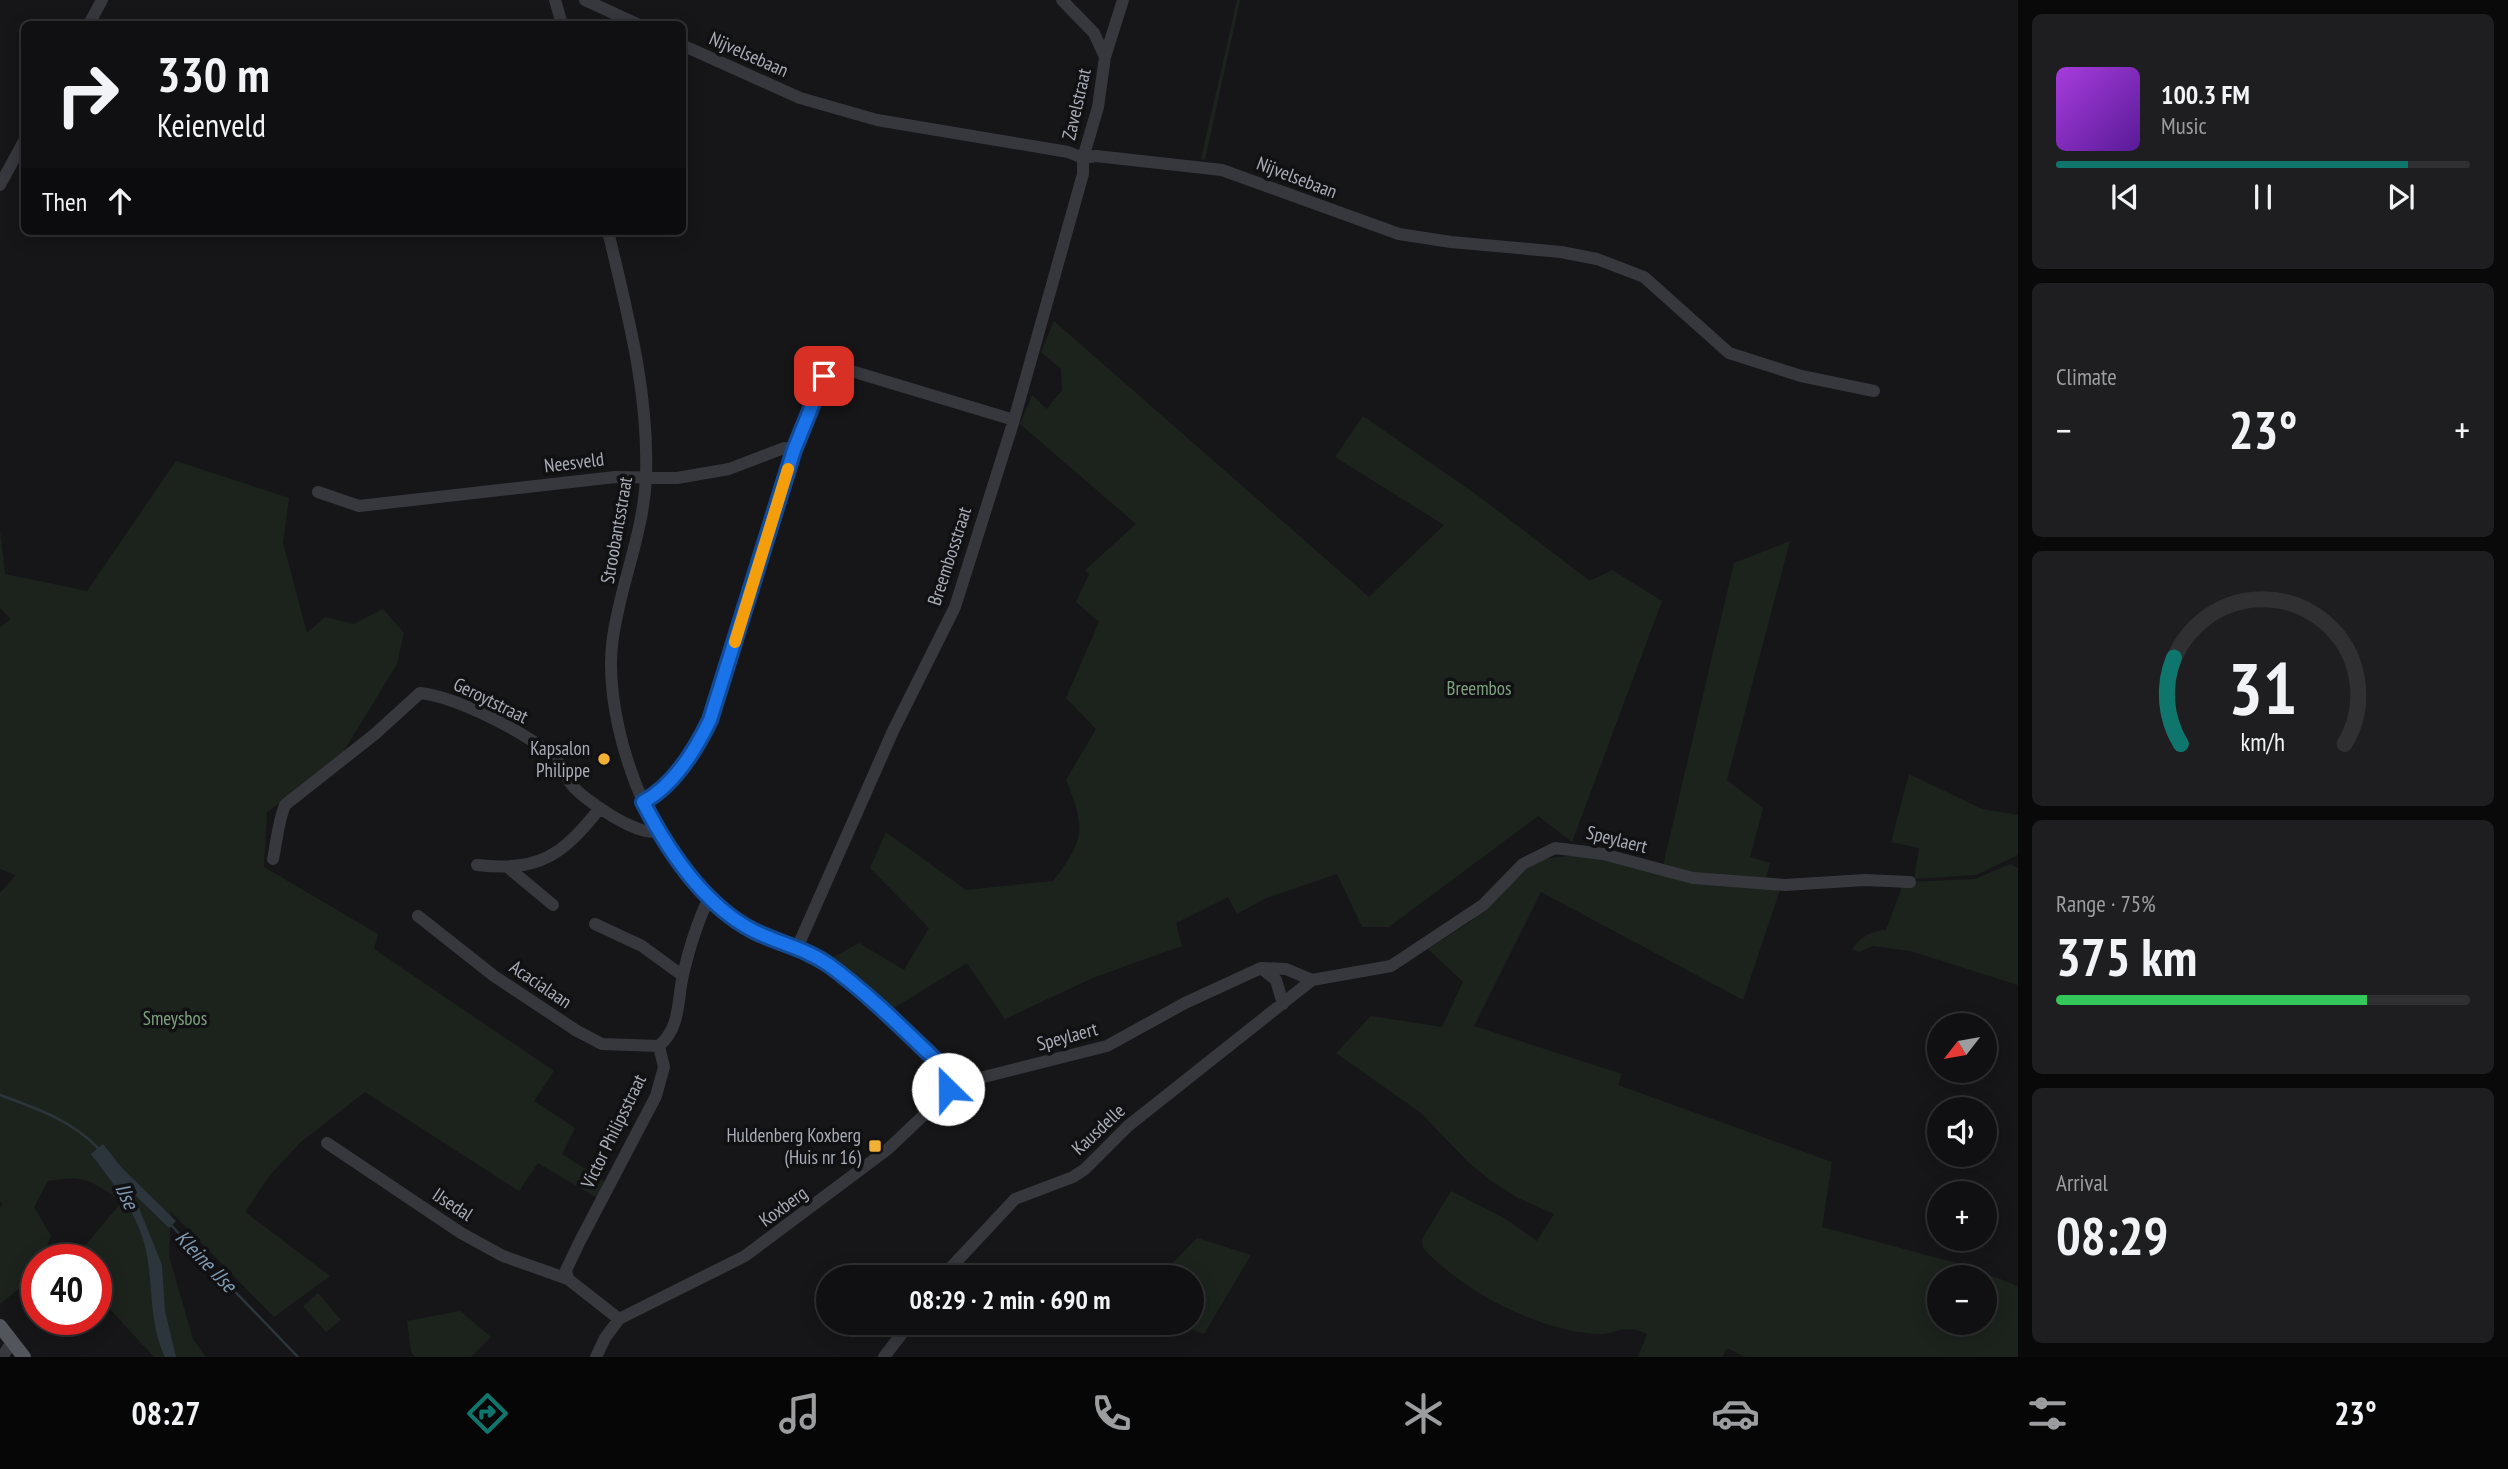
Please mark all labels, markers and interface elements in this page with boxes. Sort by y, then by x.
street label: Nijvelsebaan [706,26,792,82]
text: 330 m [157,42,270,106]
icon: right [42,49,133,140]
street label: Zavelstraat [1056,65,1096,142]
text: 100.3 FM [2161,78,2250,111]
text: Keienveld [157,104,266,146]
text: Music [2161,111,2207,140]
street label: Nijvelsebaan [1253,151,1341,203]
icon: previous [2106,178,2144,216]
icon: pause [2244,178,2282,216]
icon: next [2382,178,2420,216]
icon: ahead [101,182,139,220]
text: Then [42,185,87,218]
pin [794,346,854,406]
icon: arrive [805,357,843,395]
text: Climate [2056,362,2117,391]
text: 23° [2229,396,2297,463]
text: − [2056,405,2072,454]
text: + [2454,405,2470,454]
street label: Neesveld [543,446,605,478]
street label: Stroobantsstraat [595,474,637,585]
street label: Breembosstraat [922,503,976,608]
text: 31 [2228,641,2298,735]
street label: Geroytstraat [450,672,533,729]
park label: Breembos [1447,676,1511,700]
text: km/h [2241,726,2285,758]
place label: Kapsalon Philippe [530,736,590,782]
marker: Kapsalon Philippe [596,751,612,767]
street label: Speylaert [1584,820,1651,858]
text: Range · 75% [2056,889,2156,918]
text: 375 km [2056,923,2197,990]
street label: Acacialaan [505,955,577,1013]
park label: Smeysbos [143,1006,207,1030]
north arrow [1927,1013,1997,1083]
map controls [1927,1013,1997,1335]
street label: Speylaert [1034,1016,1101,1056]
position arrow [911,1052,985,1126]
street label: Victor Philipsstraat [575,1069,651,1193]
button: sound [1927,1097,1997,1167]
street label: Kausdelle [1066,1098,1130,1160]
place label: Huldenberg Koxberg (Huis nr 16) [726,1123,862,1169]
marker: Huldenberg Koxberg (Huis nr 16) [867,1138,883,1154]
text: Arrival [2056,1168,2108,1197]
water label: IJse [109,1179,145,1215]
street label: Koxberg [754,1180,812,1232]
button: + [1927,1181,1997,1251]
street label: IJsedal [428,1182,478,1226]
text: 08:29 [2056,1202,2168,1269]
water label: Kleine IJse [170,1224,243,1299]
speed limit sign: 40 [21,1244,112,1335]
button: − [1927,1265,1997,1335]
text: 08:29 · 2 min · 690 m [910,1283,1110,1316]
icon: directions [463,1389,512,1438]
icon: music [775,1389,824,1438]
icon: phone [1087,1389,1136,1438]
icon: climate [1399,1389,1448,1438]
icon: car [1711,1389,1760,1438]
icon: filters [2023,1389,2072,1438]
text: 08:27 [131,1392,201,1434]
text: 23° [2334,1392,2377,1434]

